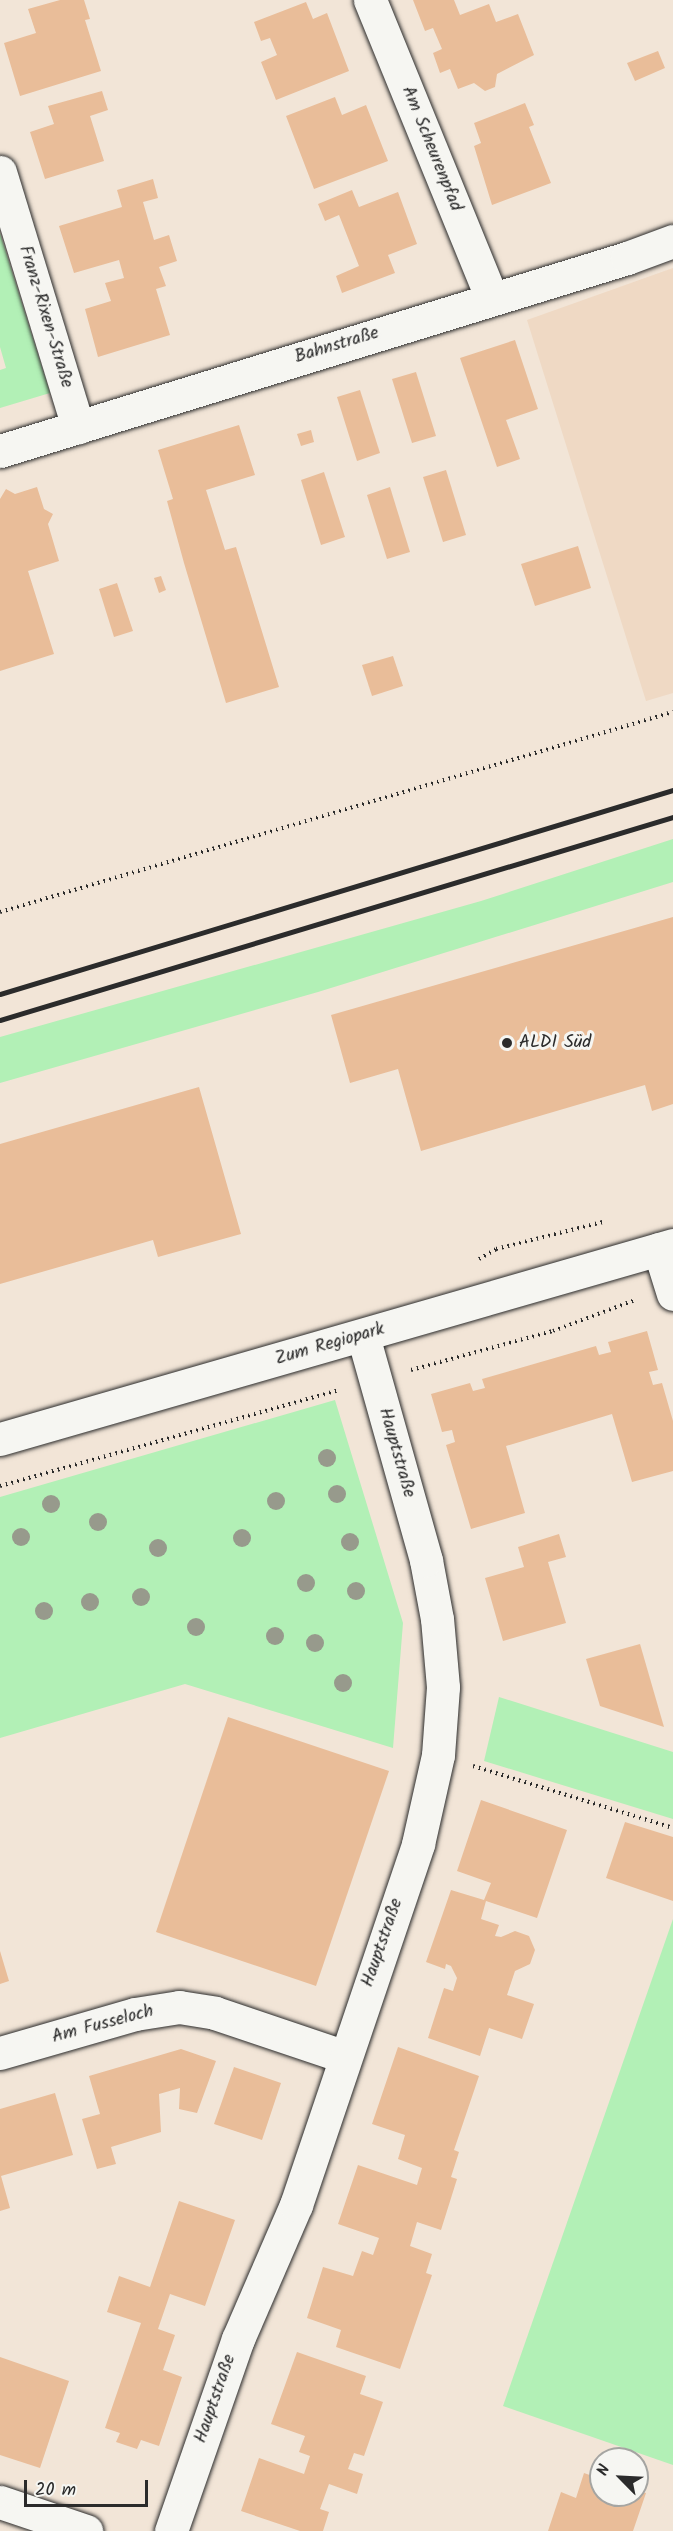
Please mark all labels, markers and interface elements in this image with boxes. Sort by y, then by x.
street label: Am Scheurenpfad [396,83,466,215]
street label: Franz-Rixen-Straße [13,243,77,391]
street label: Bahnstraße [292,323,382,369]
place label: ALDI Süd [519,1032,591,1054]
marker: ALDI Süd [500,1036,514,1050]
street label: Zum Regiopark [273,1319,387,1371]
street label: Hauptstraße [373,1406,419,1500]
street label: Hauptstraße [358,1896,408,1990]
street label: Am Fusseloch [50,2001,156,2049]
street label: Hauptstraße [191,2352,241,2446]
north arrow [589,2447,649,2507]
text: N [590,2461,617,2480]
scale bar [27,2468,152,2506]
text: 20 m [35,2476,76,2505]

